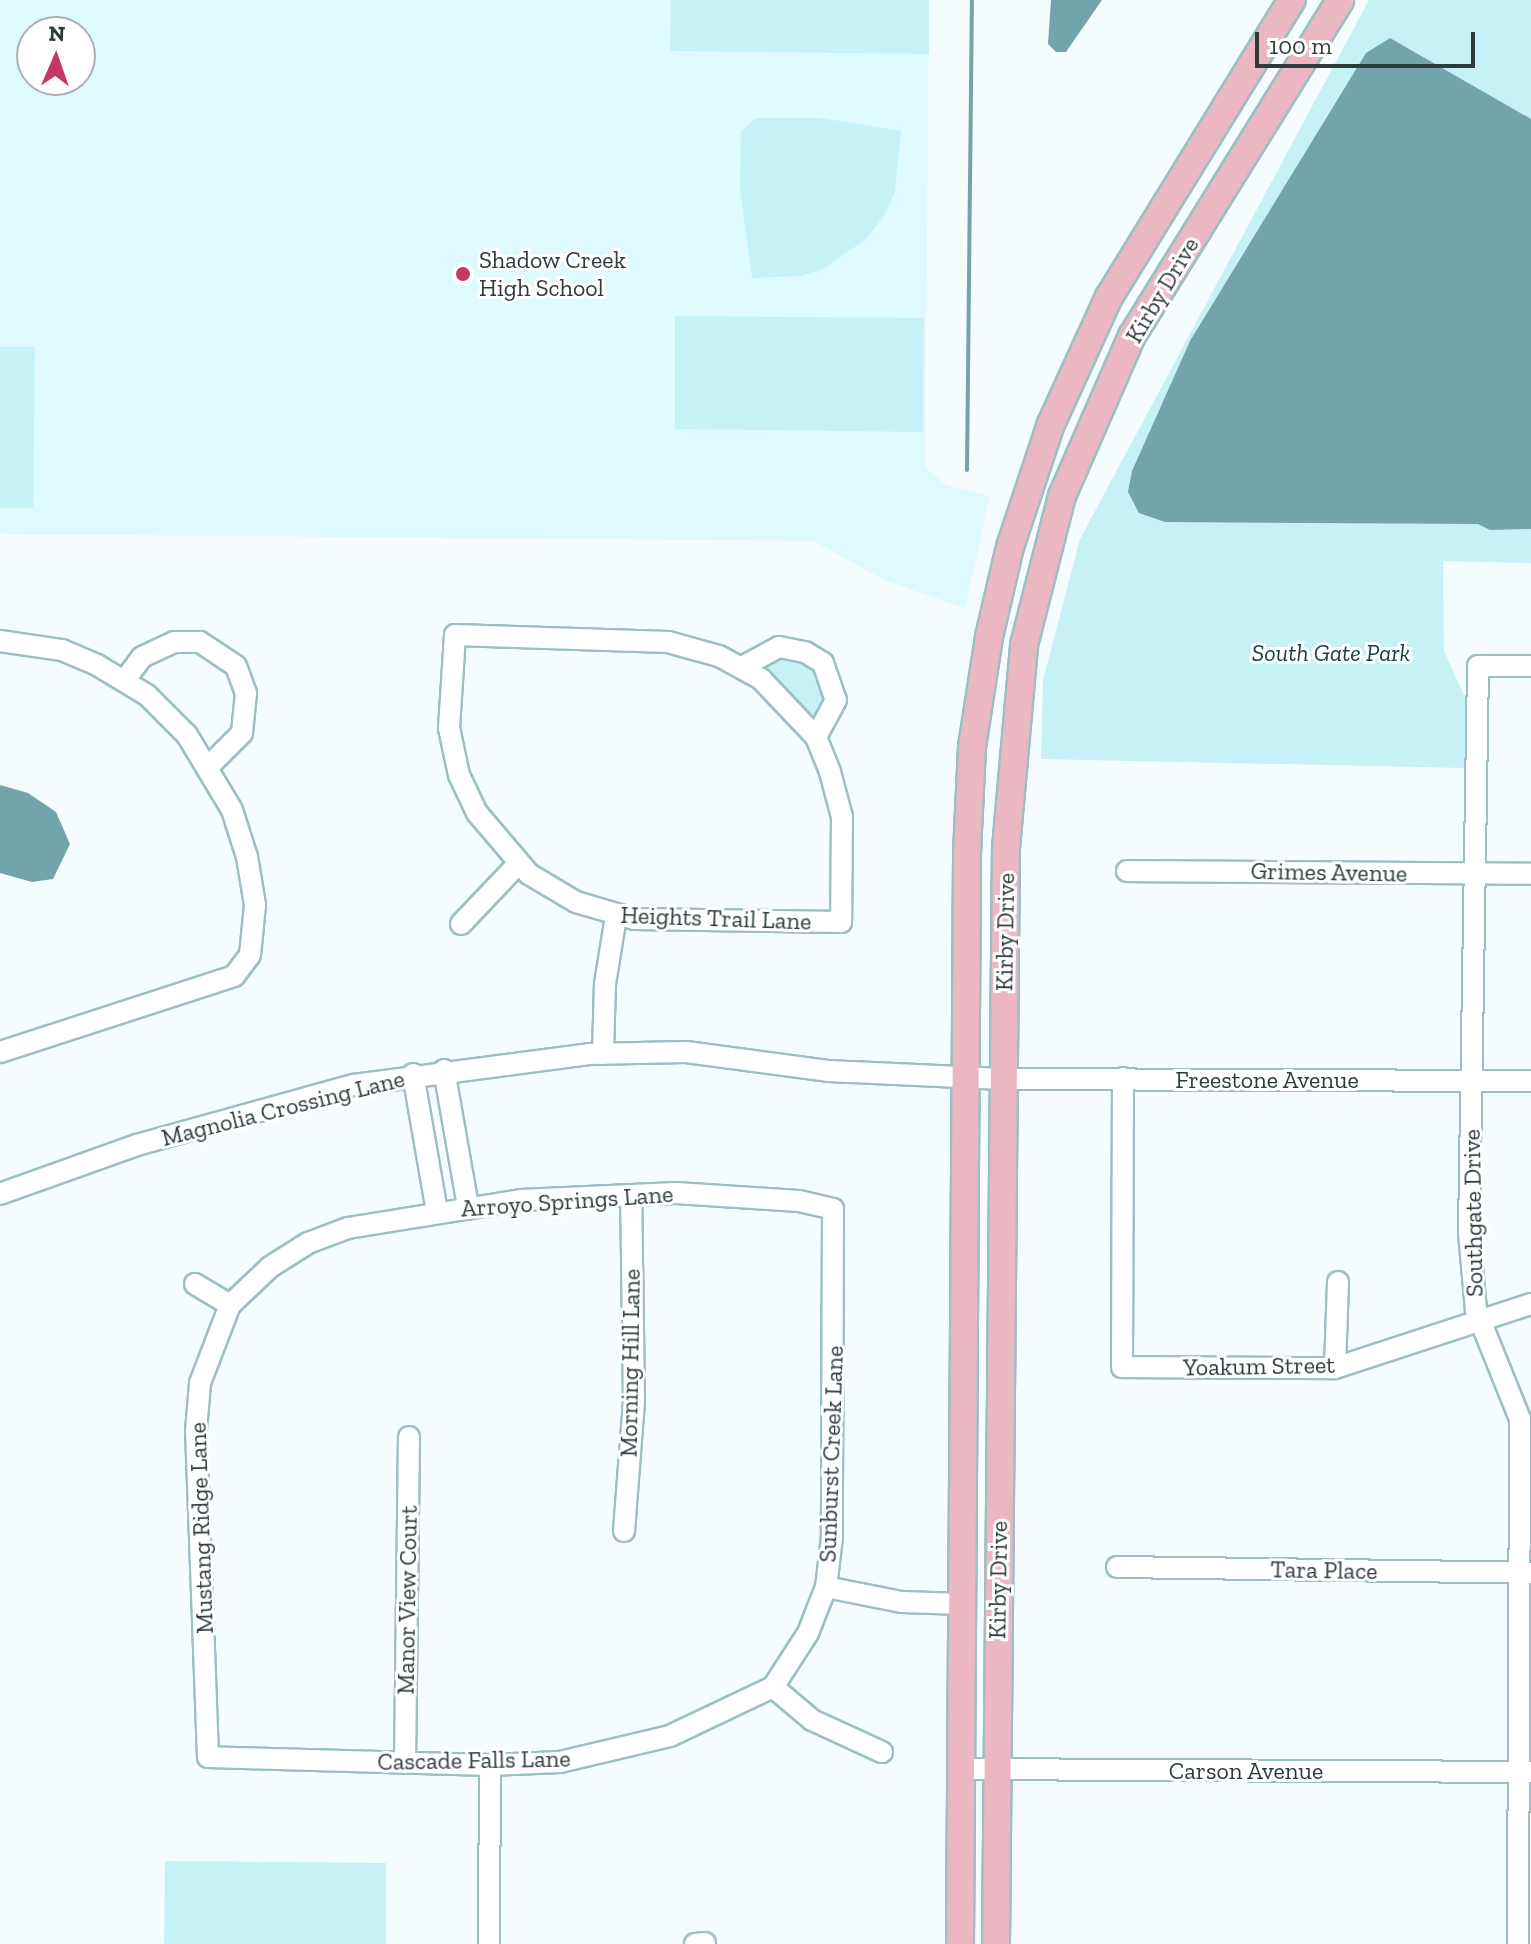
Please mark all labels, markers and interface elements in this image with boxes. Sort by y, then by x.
north arrow [16,16,96,96]
scale bar [1259,16,1479,66]
text: N [48,20,66,47]
text: 100 m [1269,31,1332,60]
street label: Kirby Drive [1119,232,1205,348]
place label: Shadow Creek High School [479,246,627,302]
marker: Shadow Creek High School [454,265,472,283]
park label: South Gate Park [1252,639,1410,667]
street label: Grimes Avenue [1250,856,1408,888]
street label: Kirby Drive [990,872,1020,992]
street label: Heights Trail Lane [620,900,812,936]
street label: Magnolia Crossing Lane [158,1064,408,1152]
street label: Freestone Avenue [1175,1066,1359,1094]
street label: Southgate Drive [1457,1129,1489,1297]
street label: Arroyo Springs Lane [460,1179,674,1223]
street label: Morning Hill Lane [614,1268,646,1458]
street label: Sunburst Creek Lane [813,1345,849,1563]
street label: Yoakum Street [1183,1350,1335,1382]
street label: Mustang Ridge Lane [183,1422,219,1634]
street label: Manor View Court [391,1504,423,1696]
street label: Kirby Drive [983,1520,1013,1640]
street label: Tara Place [1270,1555,1378,1585]
street label: Cascade Falls Lane [377,1744,571,1776]
street label: Carson Avenue [1168,1757,1324,1785]

